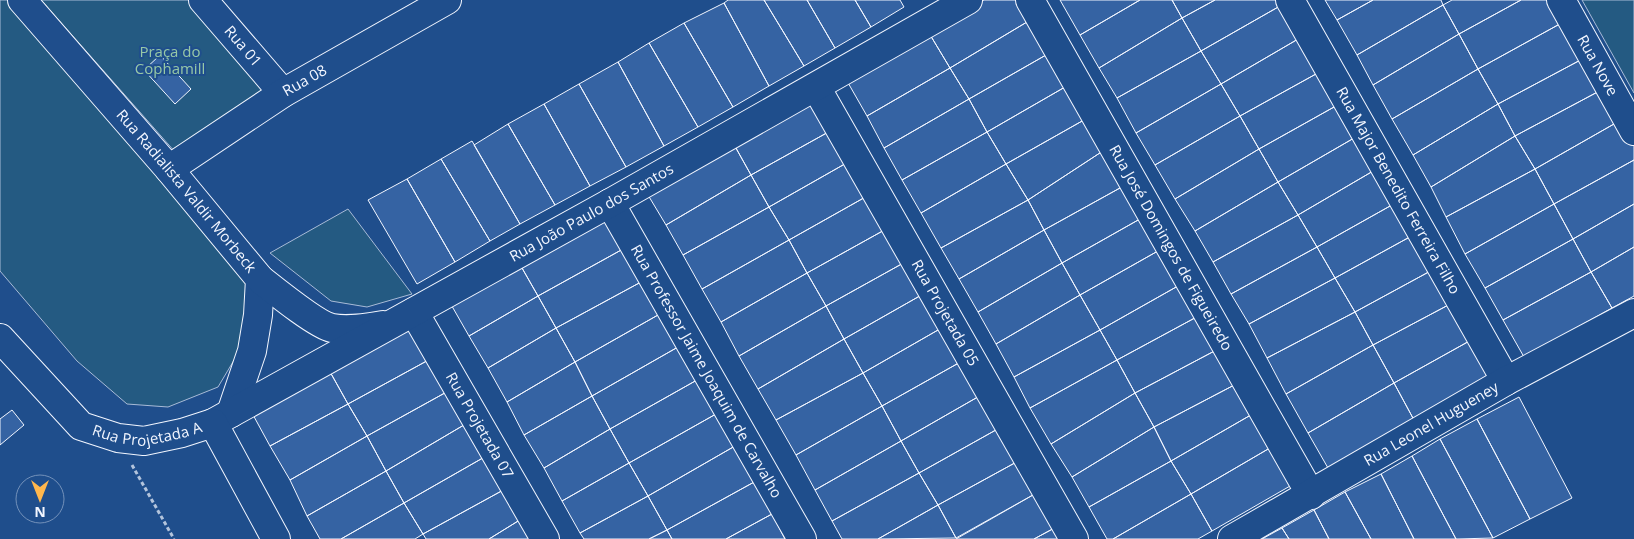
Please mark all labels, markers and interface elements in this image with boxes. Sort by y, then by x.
street label: Rua 01 [220,21,267,70]
street label: Rua Nove [1573,31,1623,99]
park label: Praça do Cophamill [135,41,205,78]
street label: Rua 08 [278,59,330,100]
street label: Rua Major Benedito Ferreira Filho [1332,83,1466,297]
street label: Rua Radialista Valdir Morbeck [112,105,262,276]
street label: Rua José Domingos de Figueiredo [1105,141,1238,354]
street label: Rua João Paulo dos Santos [505,158,677,266]
street label: Rua Professor Jaime Joaquim de Carvalho [627,241,787,501]
street label: Rua Projetada 05 [907,255,984,369]
street label: Rua Projetada 07 [442,368,519,482]
street label: Rua Leonel Hugueney [1360,376,1502,470]
street label: Rua Projetada A [90,416,205,450]
north arrow [15,474,65,524]
text: N [34,503,46,522]

